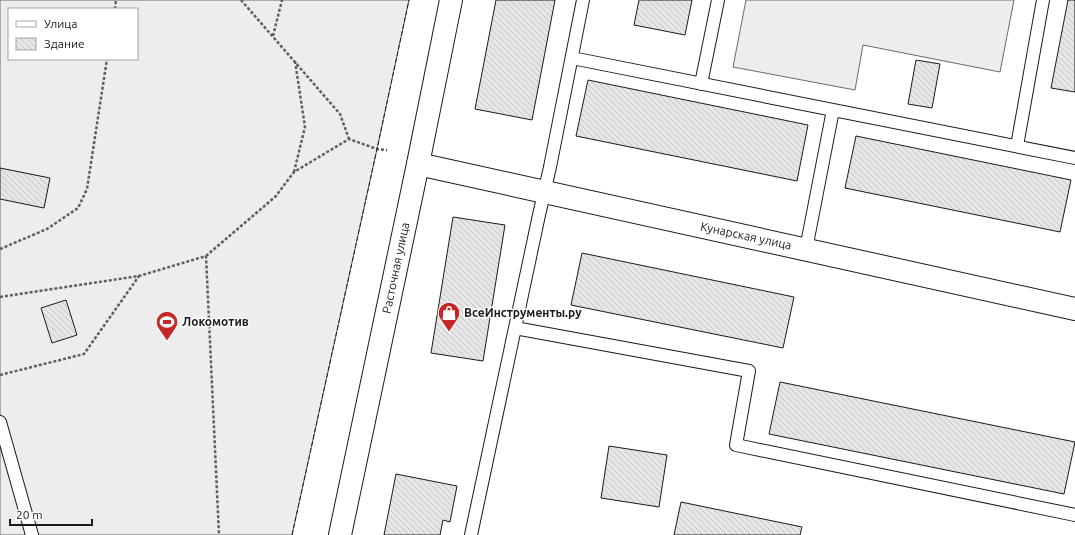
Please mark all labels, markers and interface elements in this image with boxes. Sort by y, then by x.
legend [8,8,138,60]
text: Улица [44,17,77,30]
text: Здание [44,37,85,50]
street label: Кунарская улица [699,220,793,252]
street label: Расточная улица [380,221,412,315]
shop icon: ВсеИнструменты.ру [436,300,462,333]
place label: ВсеИнструменты.ру [464,306,582,319]
sports icon: Локомотив [154,309,180,342]
place label: Локомотив [182,315,249,328]
scale bar [10,501,92,527]
text: 20 m [16,508,43,521]

